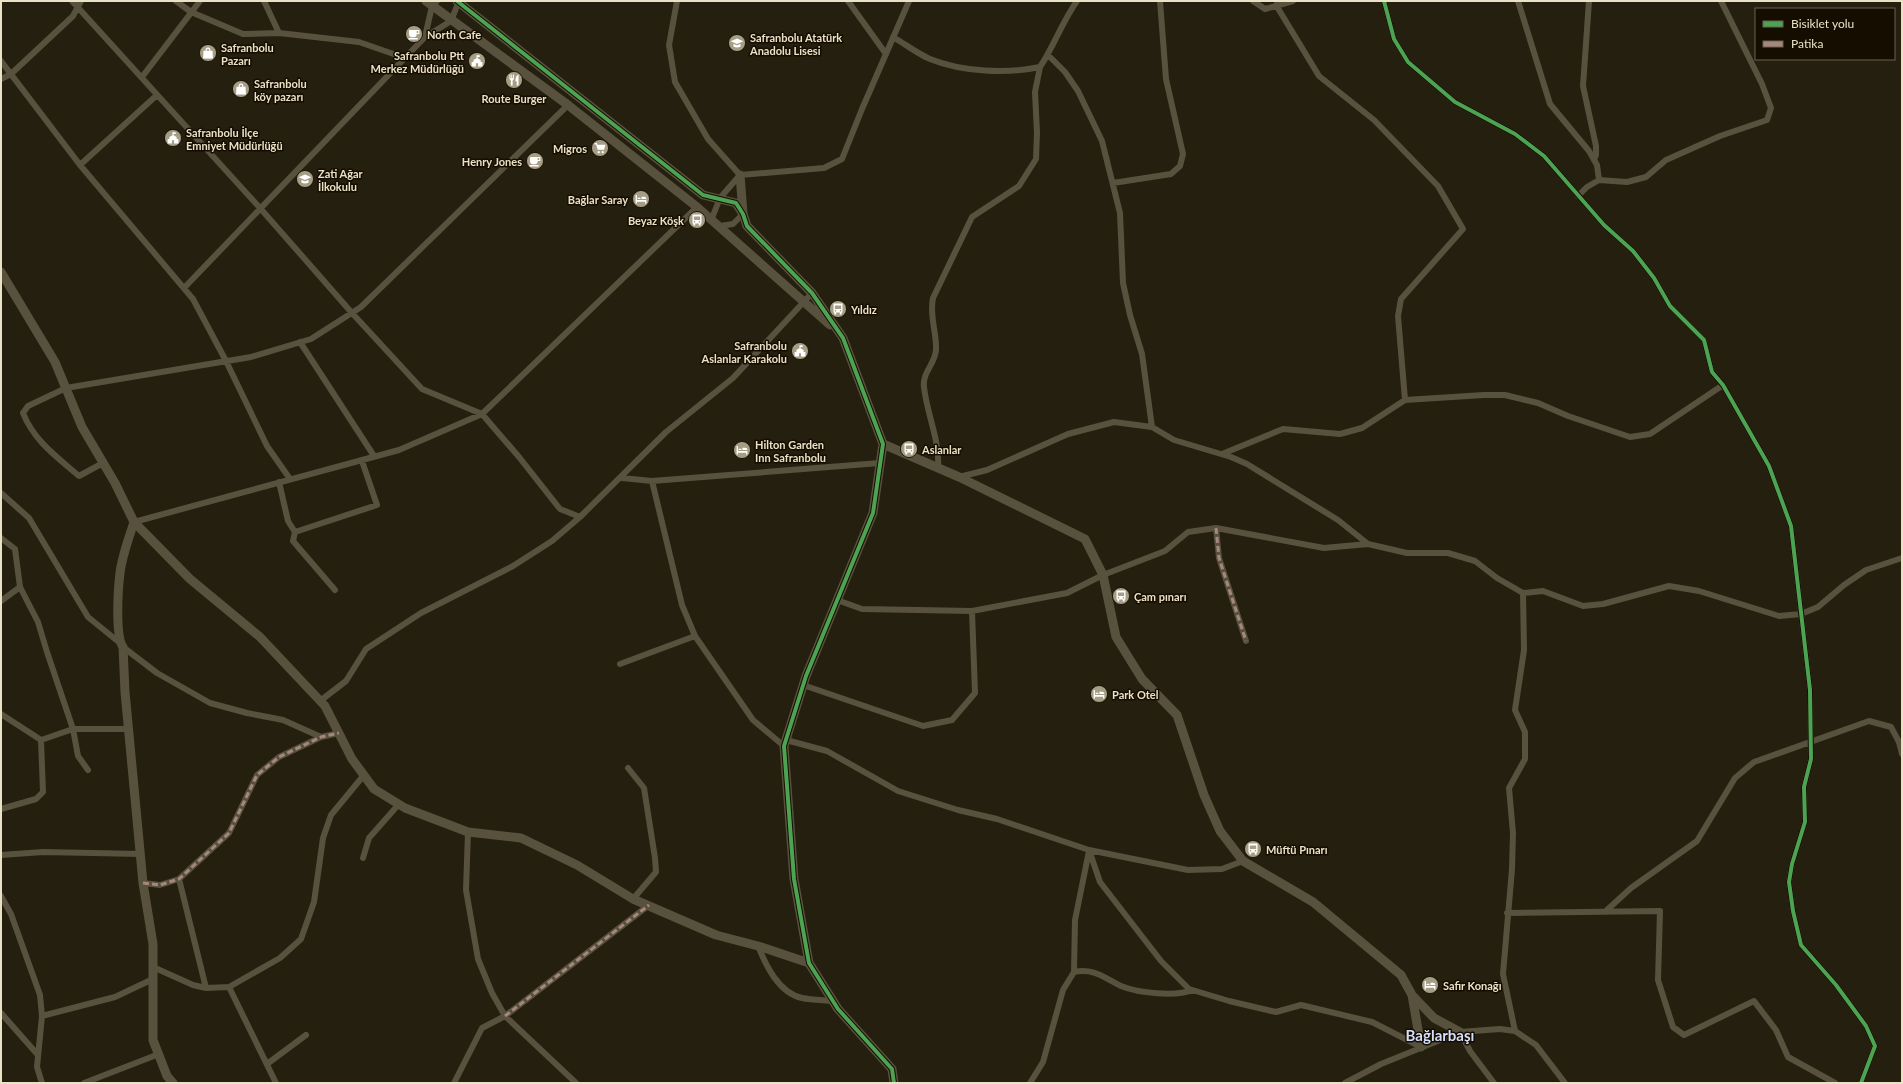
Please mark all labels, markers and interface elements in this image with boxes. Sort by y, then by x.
legend [1755,8,1895,60]
text: Bisiklet yolu [1791,16,1854,31]
cafe icon: North Cafe [404,24,424,44]
place label: North Cafe [427,28,481,41]
place label: Safranbolu Atatürk Anadolu Lisesi [749,31,842,57]
school or university icon: Safranbolu Atatürk Anadolu Lisesi [727,33,747,53]
text: Patika [1791,36,1823,51]
place label: Safranbolu Pazarı [221,41,274,67]
shop icon: Safranbolu Pazarı [198,43,218,63]
place label: Safranbolu Ptt Merkez Müdürlüğü [371,49,464,75]
public building icon: Safranbolu Ptt Merkez Müdürlüğü [467,51,487,71]
restaurant icon: Route Burger [504,70,524,90]
place label: Safranbolu köy pazarı [254,77,307,103]
shop icon: Safranbolu köy pazarı [231,79,251,99]
place label: Route Burger [482,92,547,105]
place label: Safranbolu İlçe Emniyet Müdürlüğü [186,126,283,152]
public building icon: Safranbolu İlçe Emniyet Müdürlüğü [163,128,183,148]
supermarket icon: Migros [590,138,610,158]
place label: Migros [553,142,587,155]
cafe icon: Henry Jones [525,151,545,171]
place label: Henry Jones [462,155,522,168]
place label: Zati Ağar İlkokulu [318,167,364,193]
school or university icon: Zati Ağar İlkokulu [295,169,315,189]
hotel icon: Bağlar Saray [631,189,651,209]
place label: Bağlar Saray [568,193,628,206]
bus stop icon: Beyaz Köşk [687,210,707,230]
place label: Beyaz Köşk [628,214,684,227]
bus stop icon: Yıldız [828,299,848,319]
place label: Yıldız [850,303,877,316]
place label: Safranbolu Aslanlar Karakolu [701,339,787,365]
public building icon: Safranbolu Aslanlar Karakolu [790,341,810,361]
place label: Hilton Garden Inn Safranbolu [755,438,826,464]
bus stop icon: Aslanlar [899,439,919,459]
hotel icon: Hilton Garden Inn Safranbolu [732,440,752,460]
place label: Aslanlar [921,443,962,456]
bus stop icon: Çam pınarı [1111,586,1131,606]
place label: Çam pınarı [1134,590,1187,603]
hotel icon: Park Otel [1089,684,1109,704]
place label: Park Otel [1112,688,1159,701]
bus stop icon: Müftü Pınarı [1243,839,1263,859]
place label: Müftü Pınarı [1266,843,1328,856]
hotel icon: Safir Konağı [1420,975,1440,995]
place label: Safir Konağı [1443,979,1502,992]
district label: Bağlarbaşı [1406,1026,1474,1044]

